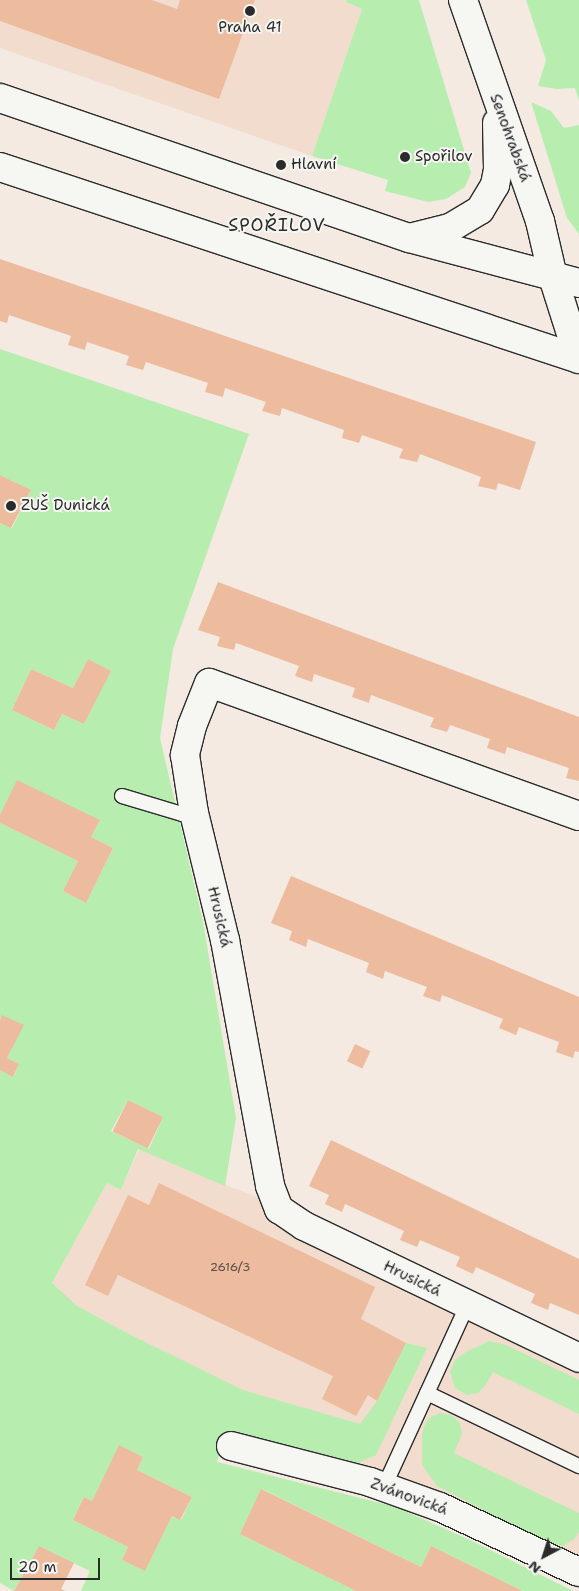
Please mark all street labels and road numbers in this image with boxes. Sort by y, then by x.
street label: Senohrabská [486,92,534,184]
street label: Hrusická [203,885,235,949]
street label: Hrusická [380,1257,444,1301]
street label: Zvánovická [368,1475,450,1519]

